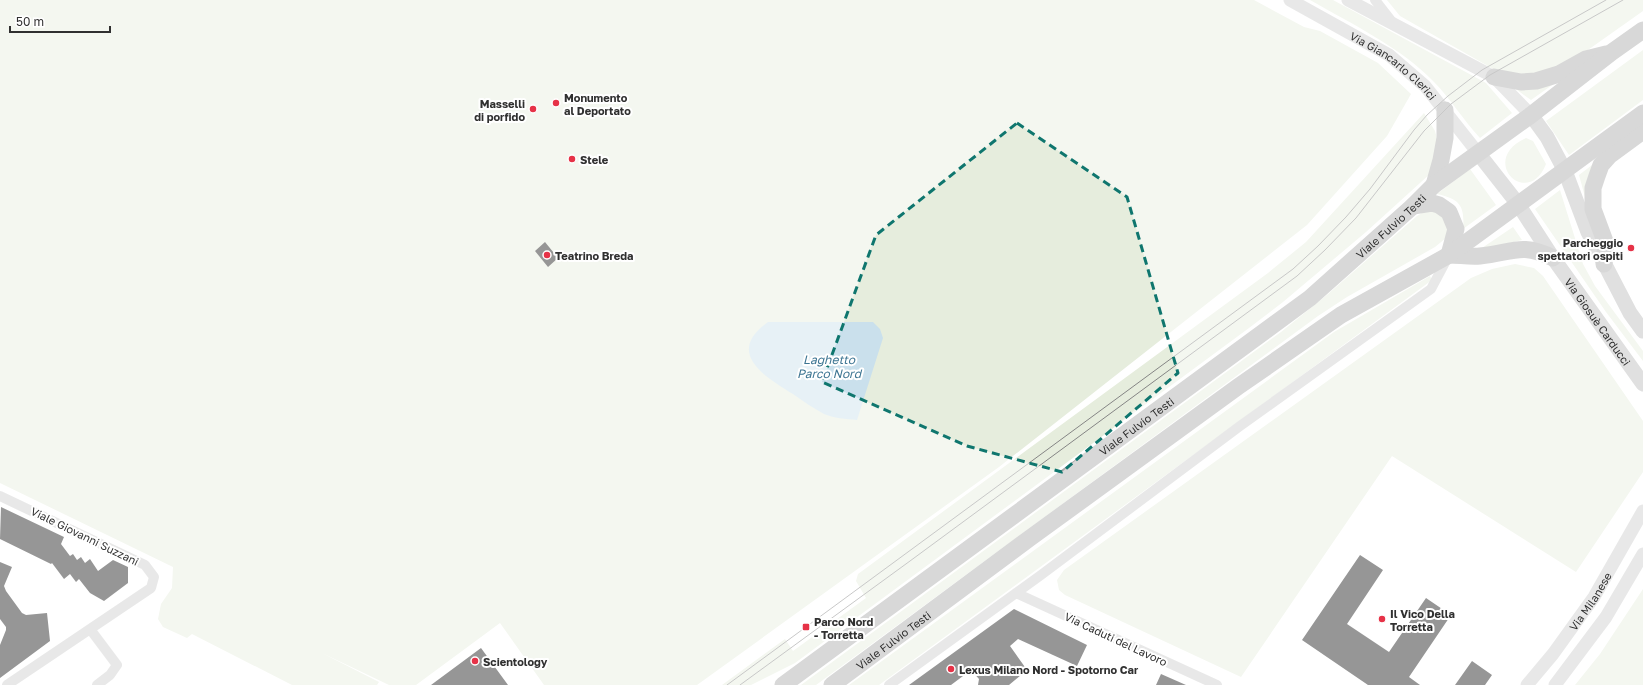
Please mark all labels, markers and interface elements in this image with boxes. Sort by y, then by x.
scale bar [10,8,110,34]
text: 50 m [16,14,44,29]
street label: Via Giancarlo Clerici [1348,28,1440,102]
place label: Monumento al Deportato [564,91,631,117]
place label: Masselli di porfido [474,97,525,123]
marker: Monumento al Deportato [551,98,561,108]
marker: Masselli di porfido [528,104,538,114]
place label: Stele [580,153,609,166]
marker: Stele [567,154,577,164]
street label: Viale Fulvio Testi [1353,191,1428,261]
place label: Parcheggio spettatori ospiti [1538,236,1623,262]
marker: Parcheggio spettatori ospiti [1626,243,1636,253]
place label: Teatrino Breda [555,249,633,262]
marker: Teatrino Breda [542,250,552,260]
street label: Via Giosuè Carducci [1563,275,1634,368]
water label: Laghetto Parco Nord [797,352,863,381]
street label: Viale Fulvio Testi [1096,394,1176,457]
street label: Viale Giovanni Suzzani [29,504,141,568]
street label: Via Milanese [1566,570,1613,633]
place label: Il Vico Della Torretta [1390,607,1455,633]
street label: Viale Fulvio Testi [853,608,933,672]
street label: Via Caduti del Lavoro [1063,610,1170,669]
marker: Il Vico Della Torretta [1377,614,1387,624]
place label: Parco Nord - Torretta [814,615,873,641]
marker: Parco Nord - Torretta [801,622,811,632]
place label: Scientology [483,655,548,668]
marker: Scientology [470,656,480,666]
place label: Lexus Milano Nord - Spotorno Car [959,663,1139,676]
marker: Lexus Milano Nord - Spotorno Car [946,664,956,674]

